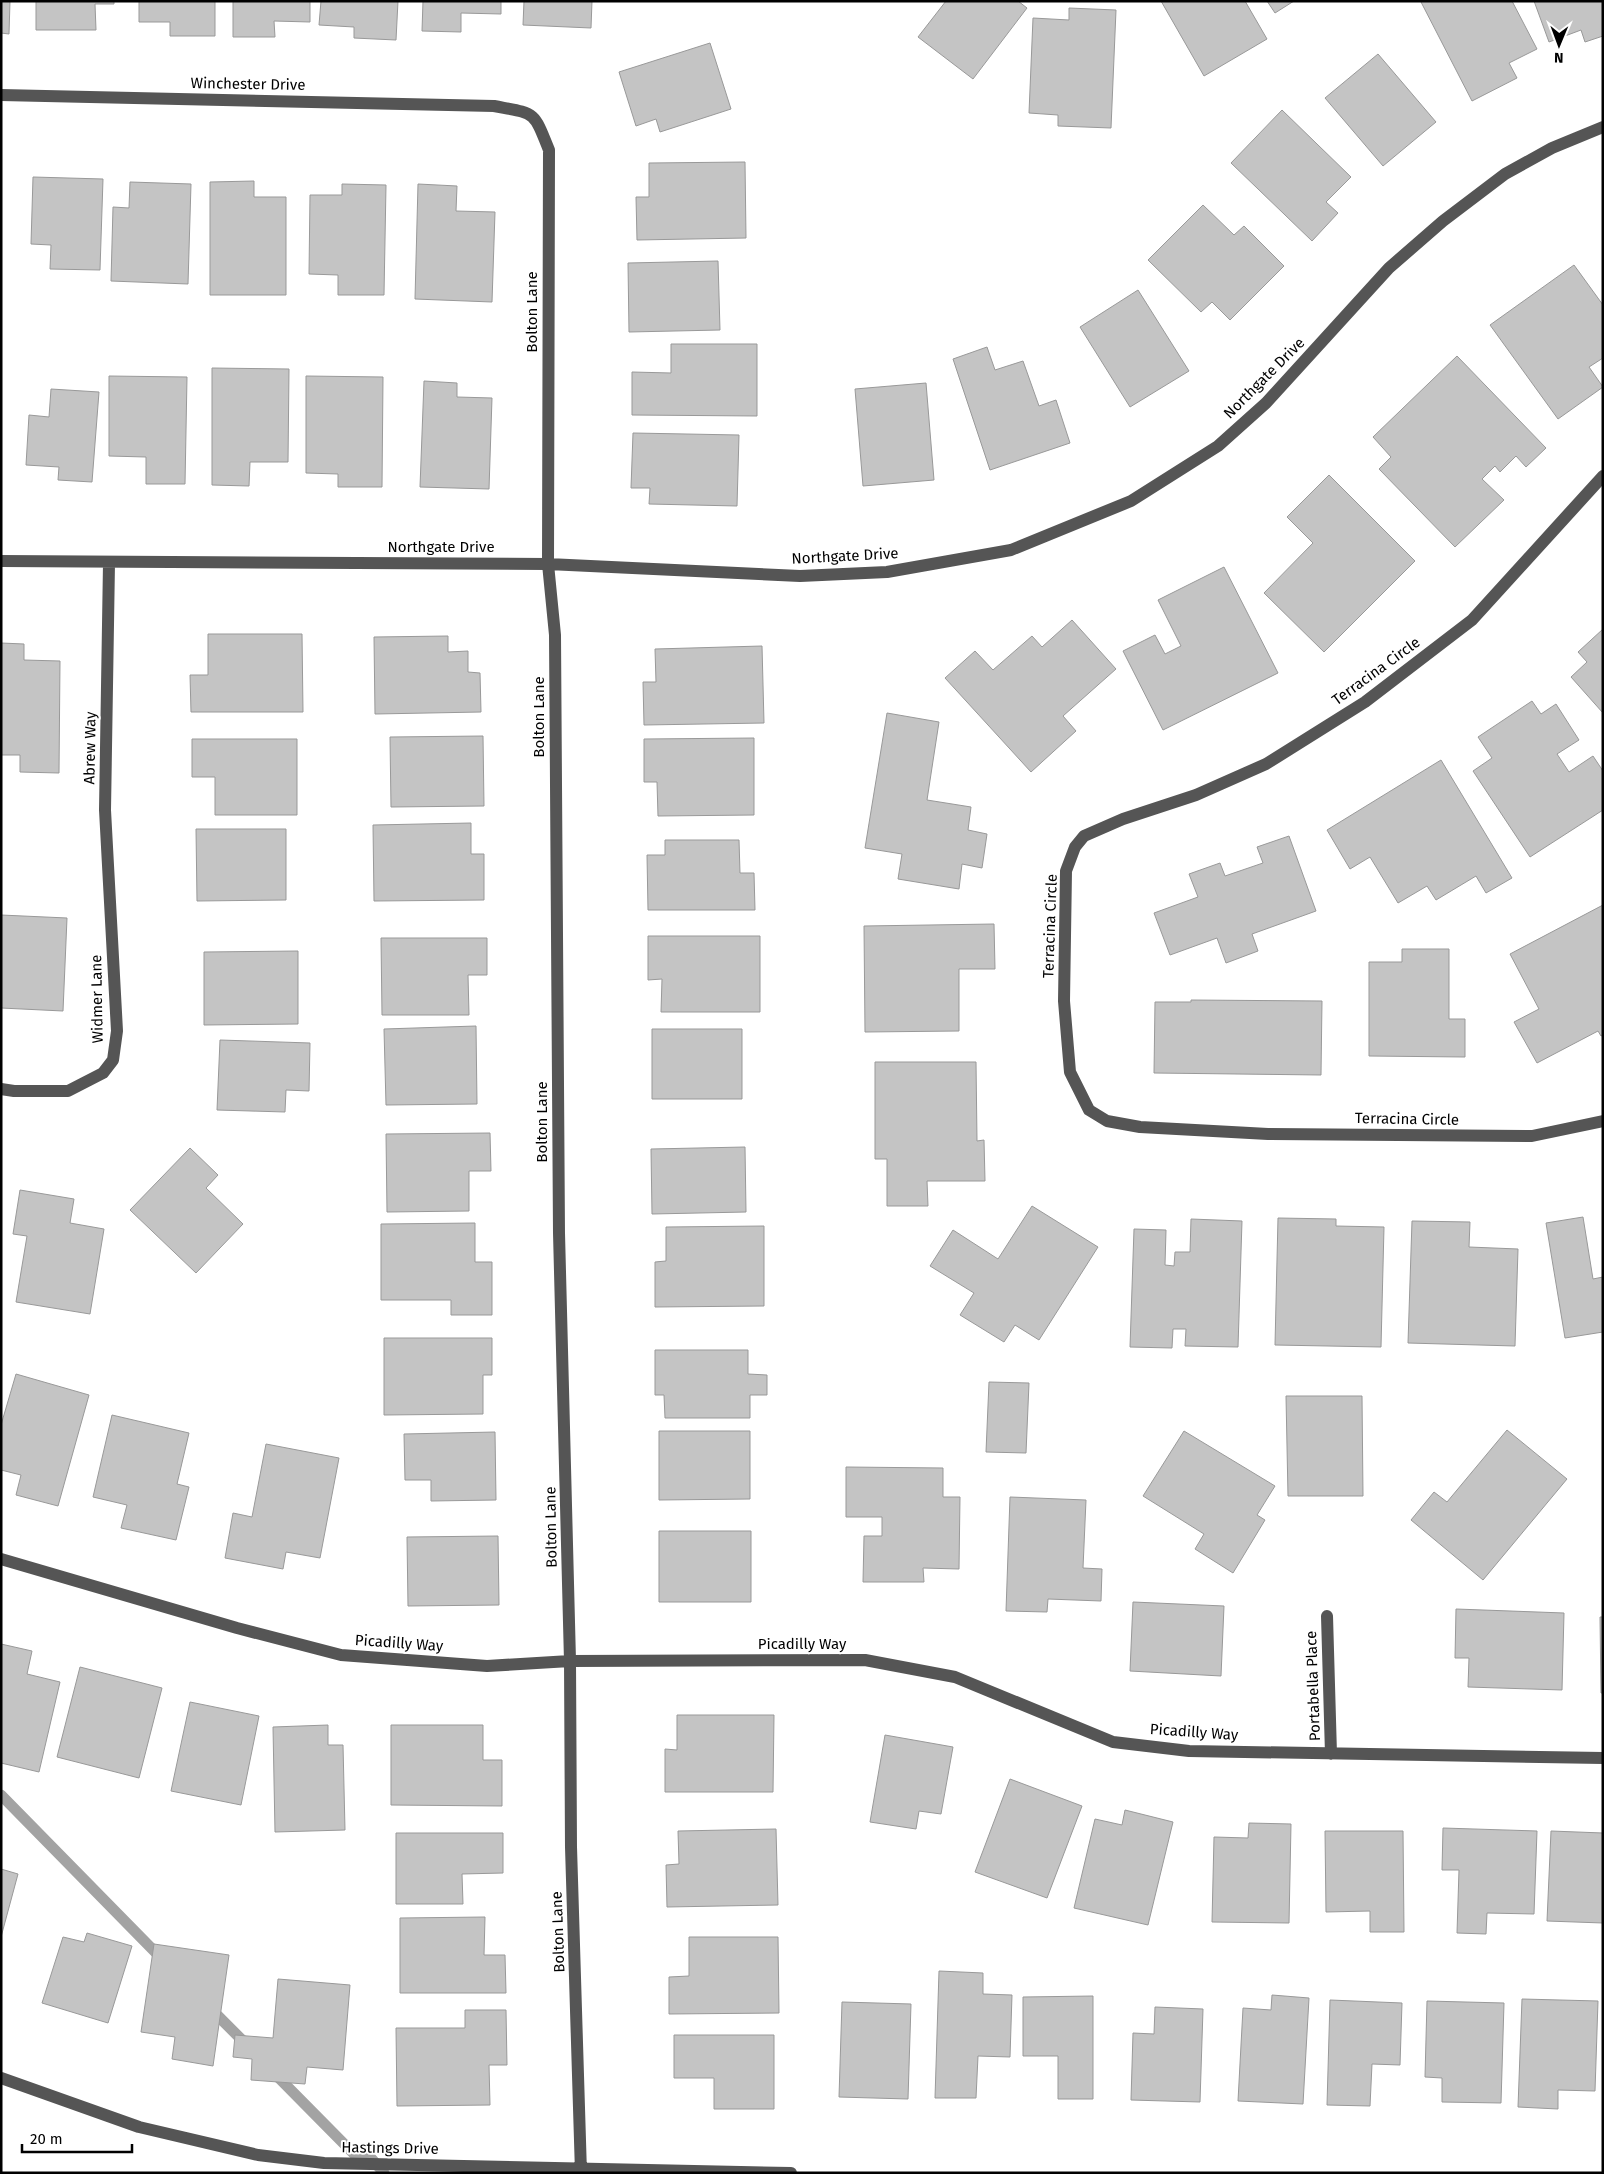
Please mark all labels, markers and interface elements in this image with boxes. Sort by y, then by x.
north arrow [1534,20,1584,70]
text: N [1554,49,1564,66]
street label: Winchester Drive [190,74,306,94]
street label: Bolton Lane [523,271,541,353]
street label: Northgate Drive [1220,334,1308,422]
street label: Northgate Drive [387,538,495,556]
street label: Northgate Drive [791,544,899,568]
street label: Terracina Circle [1329,633,1423,709]
street label: Bolton Lane [530,676,548,758]
street label: Abrew Way [80,711,100,785]
street label: Terracina Circle [1039,874,1061,978]
street label: Widmer Lane [87,954,107,1044]
street label: Bolton Lane [533,1081,551,1163]
street label: Terracina Circle [1355,1109,1459,1129]
street label: Bolton Lane [541,1486,561,1568]
street label: Picadilly Way [354,1631,444,1655]
street label: Portabella Place [1302,1631,1324,1741]
street label: Picadilly Way [758,1635,847,1653]
street label: Picadilly Way [1149,1720,1239,1744]
street label: Bolton Lane [548,1891,568,1973]
scale bar [22,2122,132,2154]
text: 20 m [30,2130,63,2148]
street label: Hastings Drive [341,2138,439,2158]

